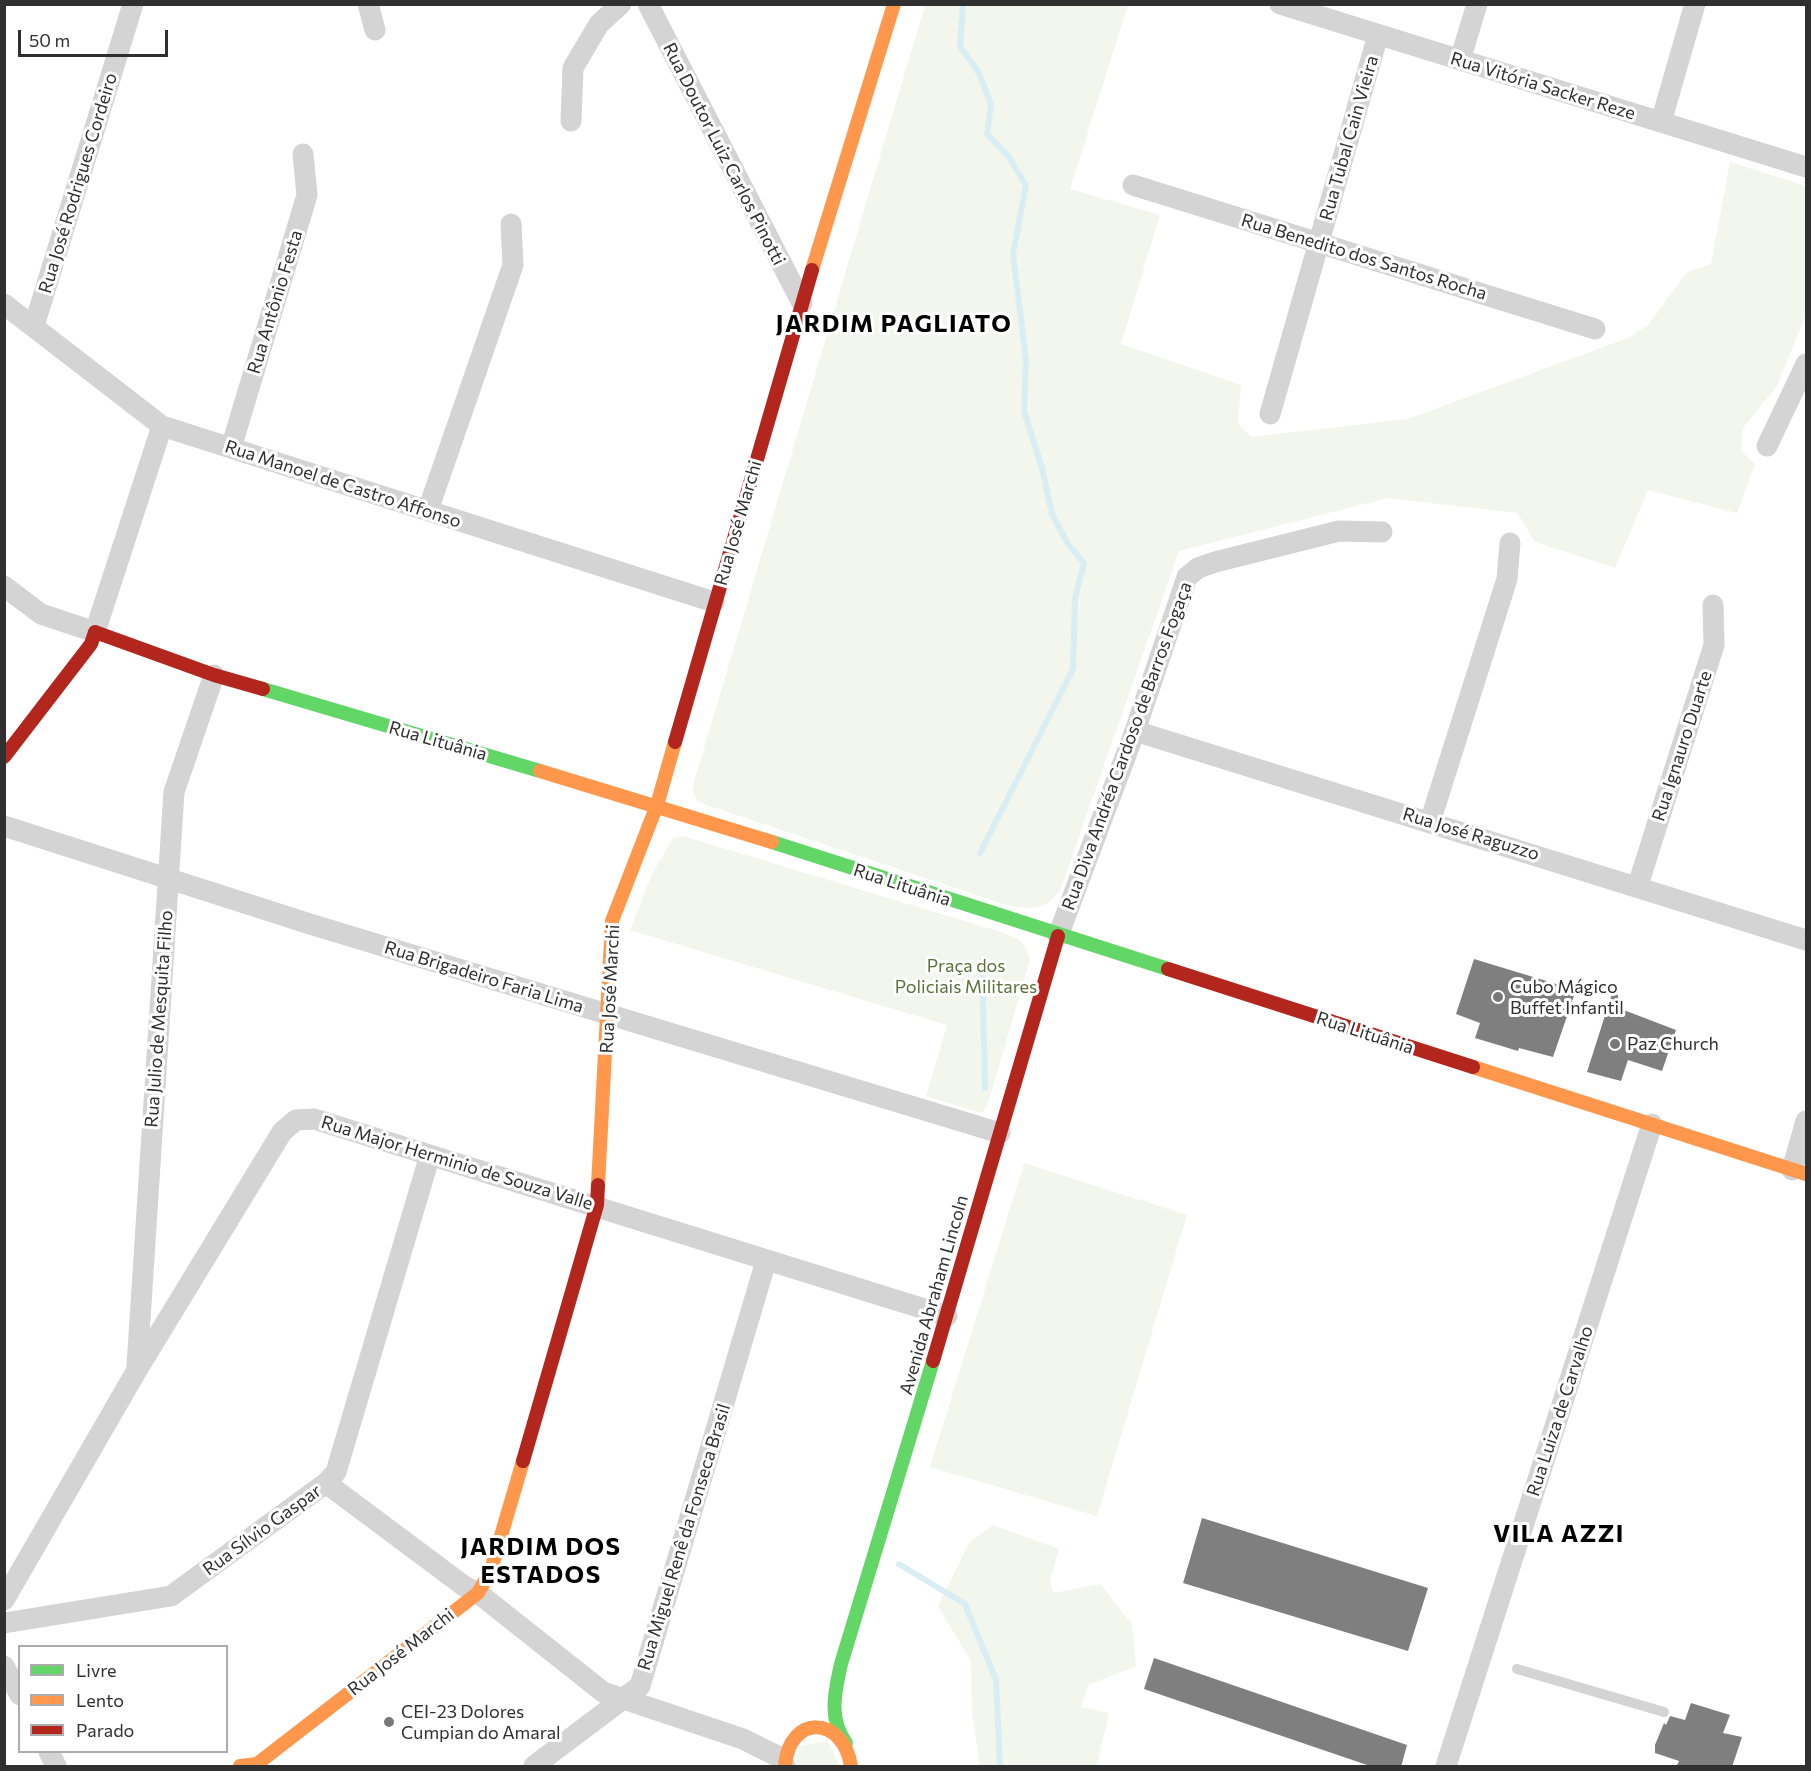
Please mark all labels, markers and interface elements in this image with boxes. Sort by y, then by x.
scale bar [21,18,171,56]
text: 50 m [29,29,70,51]
street label: Rua Doutor Luiz Carlos Pinotti [658,39,790,269]
street label: Rua Vitória Sacker Reze [1448,48,1638,124]
street label: Rua Tubal Cain Vieira [1315,53,1383,223]
street label: Rua José Rodrigues Cordeiro [34,70,122,296]
street label: Rua Benedito dos Santos Rocha [1239,209,1489,305]
street label: Rua Antônio Festa [243,228,307,376]
district label: JARDIM PAGLIATO [776,310,1012,338]
street label: Rua Manoel de Castro Affonso [222,436,464,532]
street label: Rua José Marchi [710,458,766,588]
street label: Rua Diva Andréa Cardoso de Barros Fogaça [1057,579,1197,913]
street label: Rua Ignauro Duarte [1647,668,1717,824]
street label: Rua Lituânia [387,717,489,765]
street label: Rua José Raguzzo [1400,803,1542,865]
street label: Rua Lituânia [851,859,953,911]
street label: Rua Julio de Mesquita Filho [141,910,177,1128]
street label: Rua José Marchi [596,924,624,1054]
street label: Rua Brigadeiro Faria Lima [382,936,586,1018]
park label: Praça dos Policiais Militares [895,955,1037,998]
place label: Cubo Mágico Buffet Infantil [1510,976,1624,1018]
marker: Cubo Mágico Buffet Infantil [1491,990,1505,1004]
street label: Rua Lituânia [1314,1007,1416,1059]
place label: Paz Church [1627,1033,1719,1055]
marker: Paz Church [1608,1037,1622,1051]
street label: Rua Major Herminio de Souza Valle [319,1111,595,1215]
street label: Avenida Abraham Lincoln [895,1193,973,1397]
street label: Rua Luiza de Carvalho [1522,1323,1598,1499]
street label: Rua Miguel Renê da Fonseca Brasil [633,1401,735,1673]
street label: Rua Sílvio Gaspar [199,1480,325,1580]
district label: VILA AZZI [1493,1520,1625,1548]
district label: JARDIM DOS ESTADOS [461,1533,621,1589]
street label: Rua José Marchi [344,1604,458,1700]
legend [18,1645,228,1753]
text: Livre [76,1659,117,1681]
text: Lento [76,1689,124,1711]
place label: CEI-23 Dolores Cumpian do Amaral [401,1701,561,1744]
marker: CEI-23 Dolores Cumpian do Amaral [382,1715,396,1729]
text: Parado [76,1719,134,1741]

